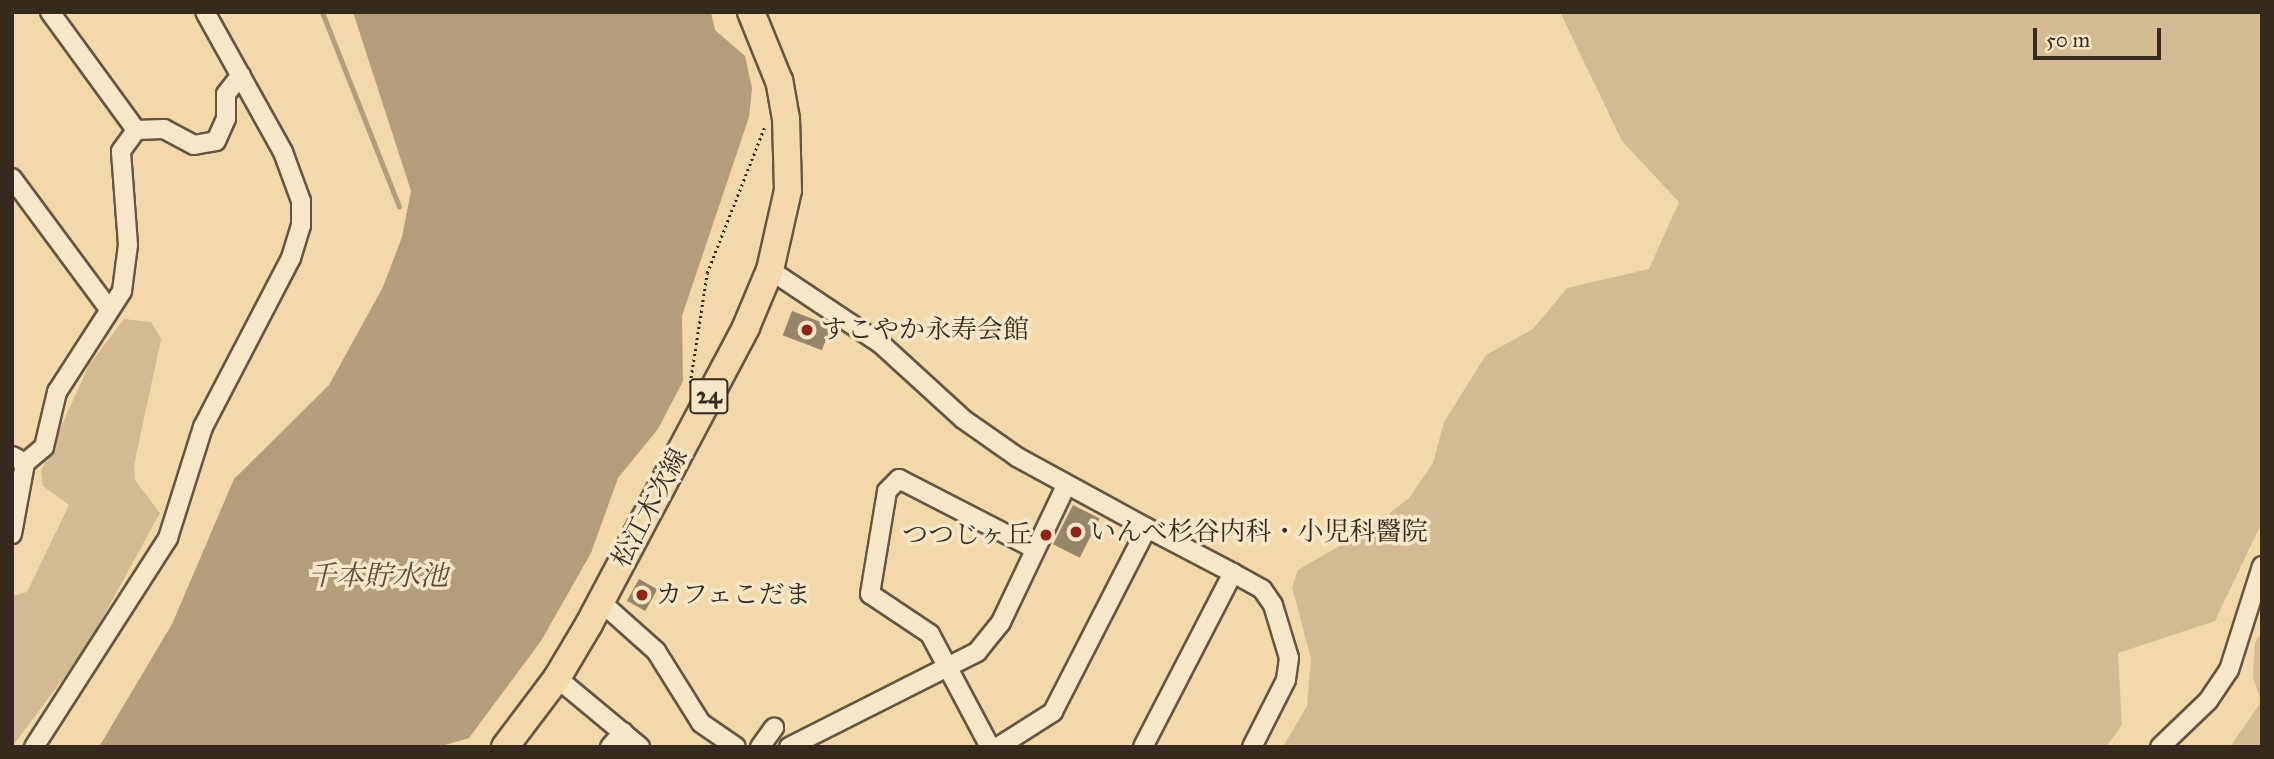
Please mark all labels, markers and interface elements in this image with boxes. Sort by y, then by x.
scale bar [2036,14,2164,58]
text: 50 m [2046,27,2090,53]
place label: すこやか永寿会館 [821,314,1029,346]
marker: すこやか永寿会館 [799,322,815,338]
road number: 24 [688,376,730,416]
street label: 松江木次線 [606,443,694,573]
place label: いんべ杉谷内科・小児科醫院 [1090,516,1428,548]
place label: つつじヶ丘 [902,519,1032,551]
marker: いんべ杉谷内科・小児科醫院 [1068,524,1084,540]
marker: つつじヶ丘 [1038,527,1054,543]
water label: 千本貯水池 [308,559,448,593]
place label: カフェこだま [656,579,812,611]
marker: カフェこだま [634,587,650,603]

